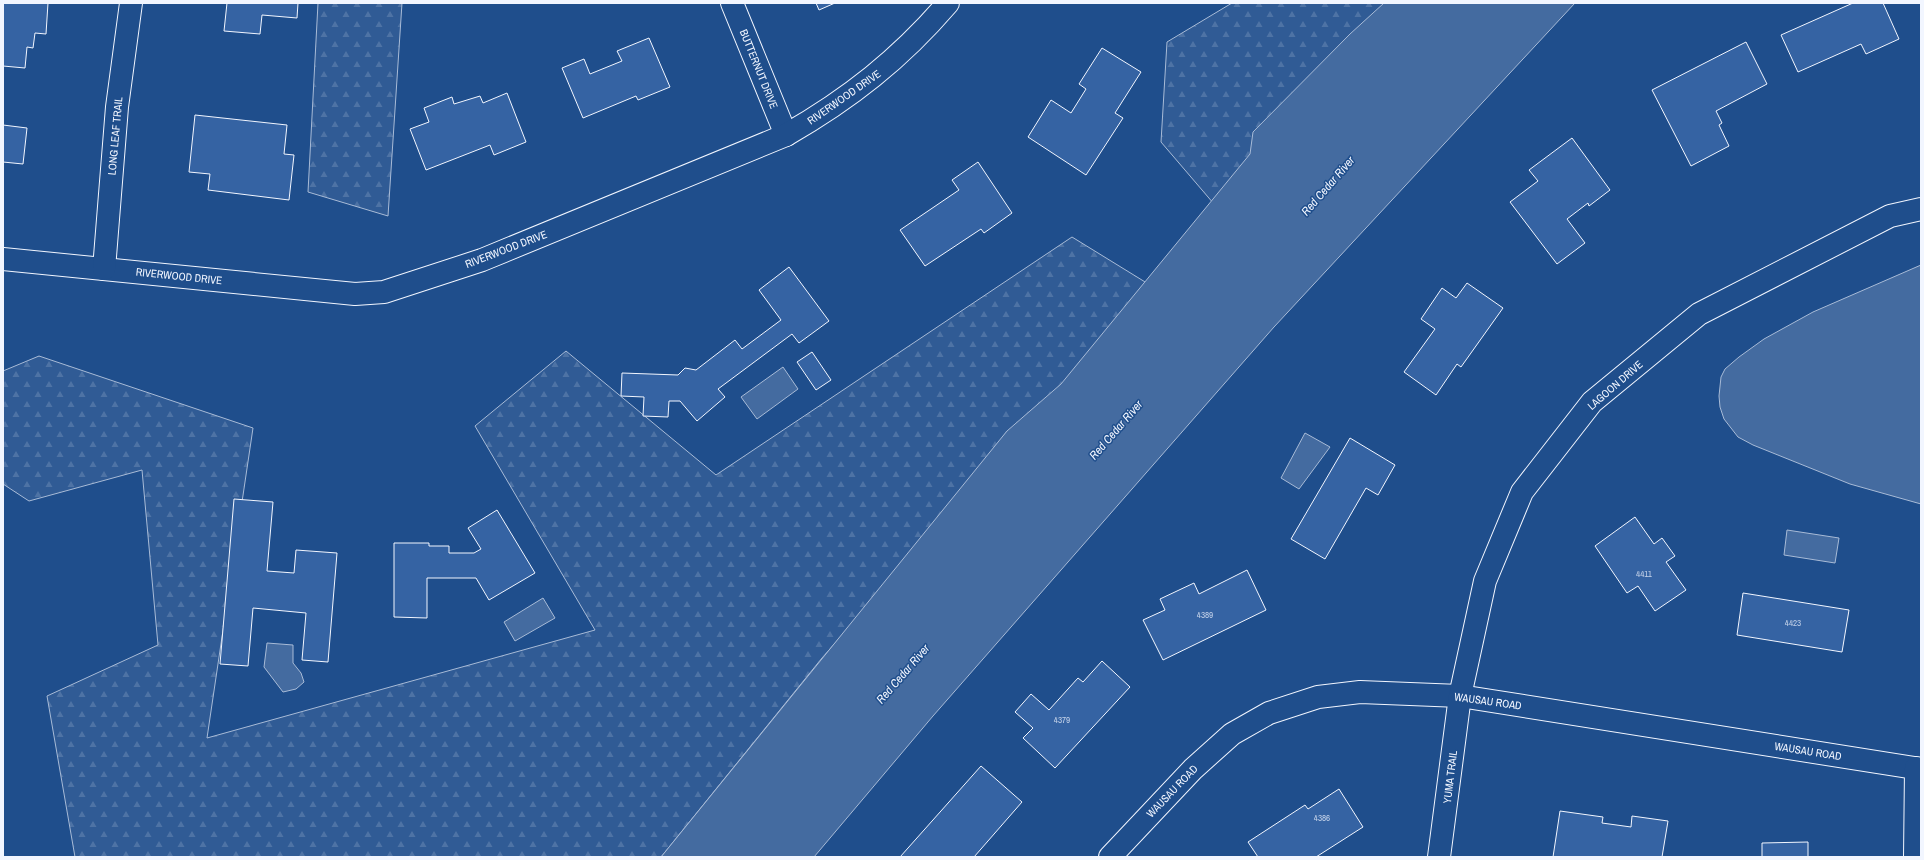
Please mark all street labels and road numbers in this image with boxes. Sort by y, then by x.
street label: BUTTERNUT DRIVE [737,27,781,111]
street label: RIVERWOOD DRIVE [805,66,883,128]
street label: LONG LEAF TRAIL [105,96,125,176]
street label: RIVERWOOD DRIVE [463,227,549,271]
street label: RIVERWOOD DRIVE [135,265,223,287]
street label: LAGOON DRIVE [1584,357,1646,413]
street label: WAUSAU ROAD [1453,689,1523,713]
street label: WAUSAU ROAD [1773,739,1843,763]
street label: YUMA TRAIL [1440,750,1460,804]
street label: WAUSAU ROAD [1143,762,1201,820]

